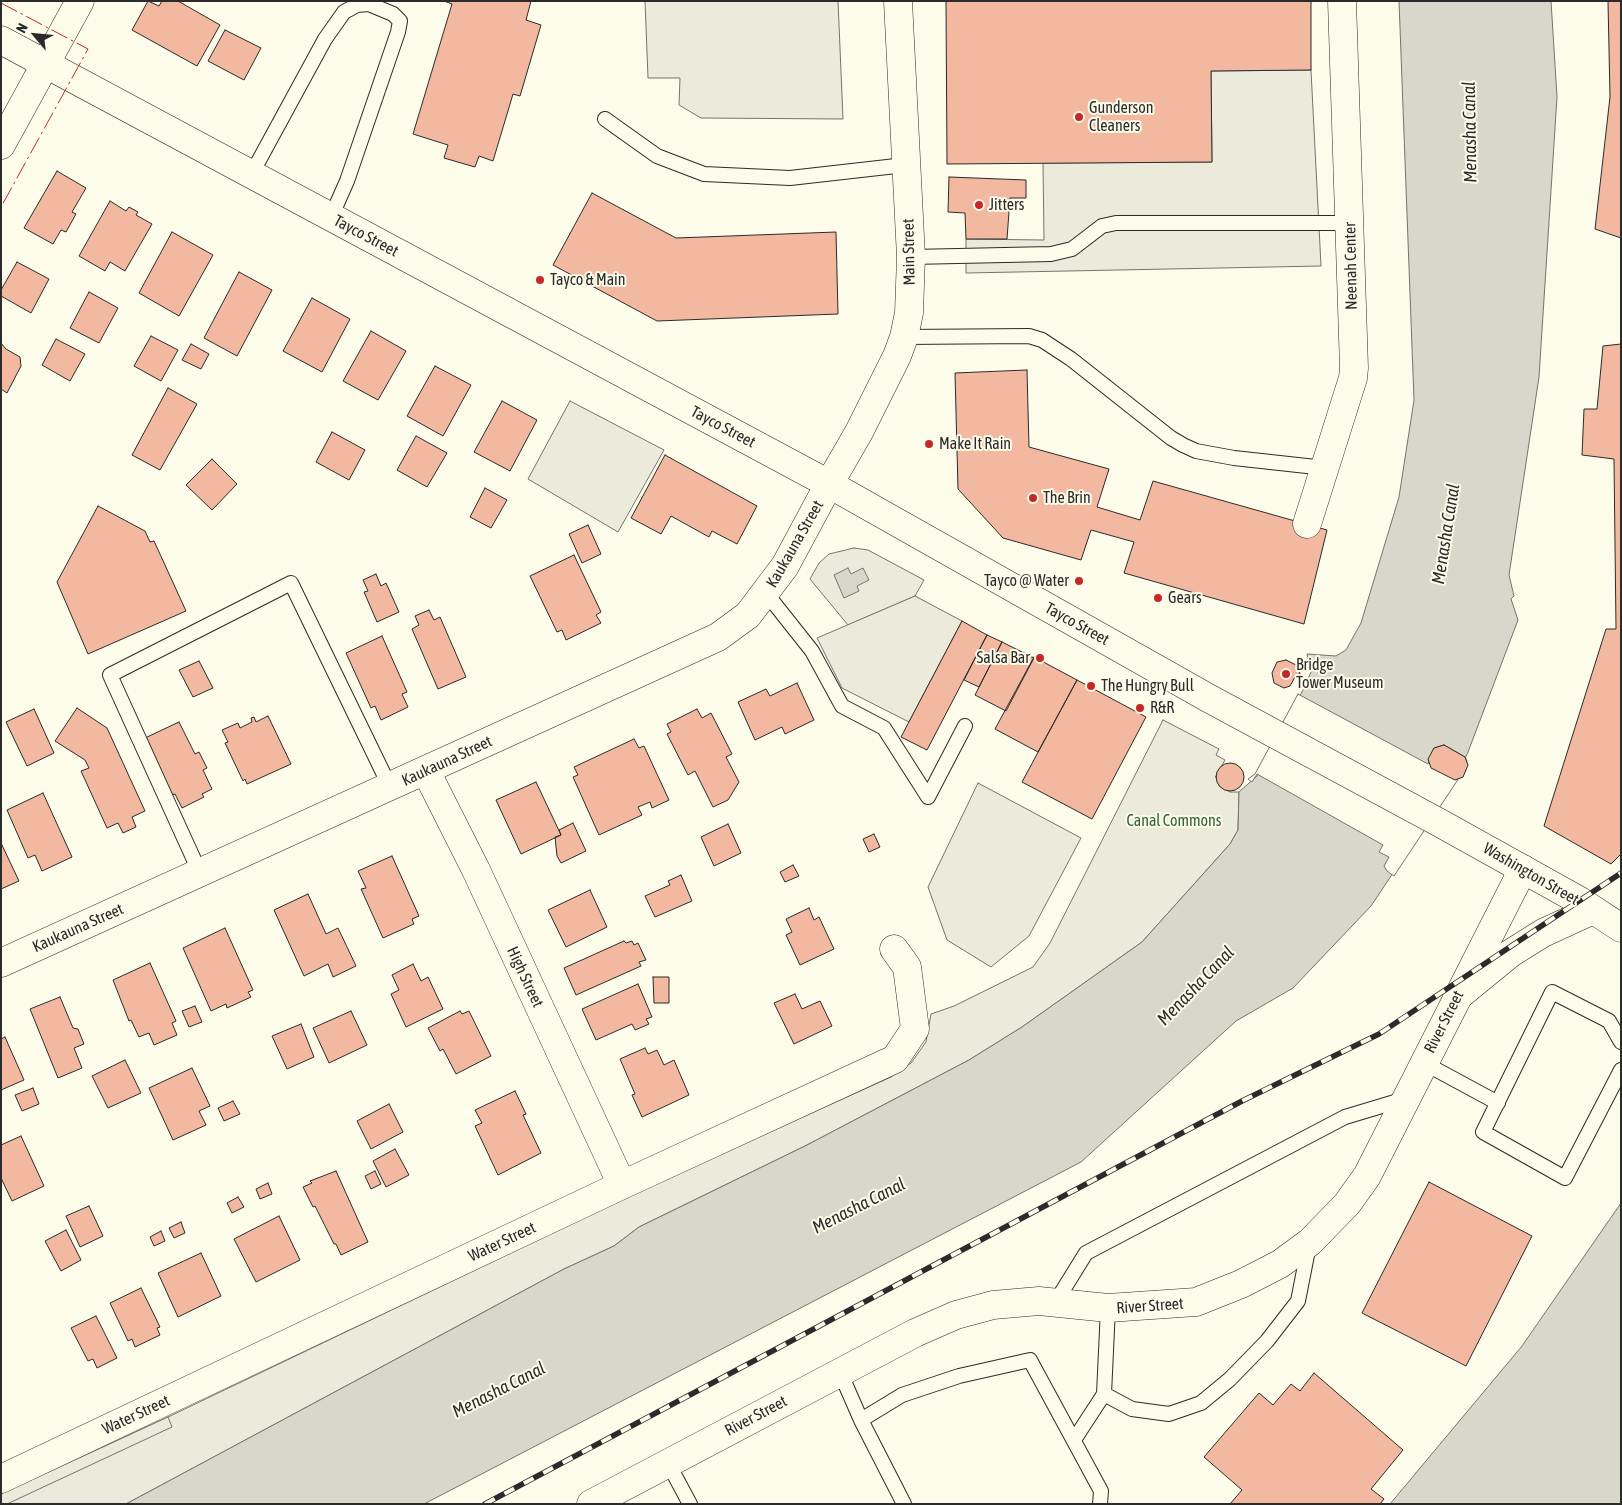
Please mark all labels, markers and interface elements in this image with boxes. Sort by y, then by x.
north arrow [10,10,60,60]
text: N [13,21,31,35]
water label: Menasha Canal [1458,81,1482,183]
place label: Gunderson Cleaners [1089,98,1153,136]
marker: Gunderson Cleaners [1073,111,1085,123]
place label: Jitters [989,195,1024,215]
marker: Jitters [973,199,985,211]
street label: Tayco Street [330,211,402,261]
street label: Main Street [899,218,919,286]
street label: Neenah Center [1341,222,1361,310]
place label: Tayco & Main [550,270,626,290]
marker: Tayco & Main [534,274,546,286]
street label: Tayco Street [687,402,759,452]
place label: Make It Rain [939,434,1011,454]
marker: Make It Rain [923,438,935,450]
water label: Menasha Canal [1427,482,1465,586]
place label: The Brin [1043,488,1091,508]
marker: The Brin [1027,492,1039,504]
street label: Kaukauna Street [762,497,828,591]
place label: Tayco @ Water [984,571,1069,591]
marker: Tayco @ Water [1073,575,1085,587]
place label: Gears [1168,588,1202,608]
marker: Gears [1152,592,1164,604]
street label: Tayco Street [1042,599,1112,649]
place label: Salsa Bar [977,648,1030,668]
marker: Salsa Bar [1034,652,1046,664]
place label: Bridge Tower Museum [1296,655,1384,693]
marker: Bridge Tower Museum [1280,668,1292,680]
place label: The Hungry Bull [1101,676,1194,696]
marker: The Hungry Bull [1085,680,1097,692]
place label: R&R [1150,698,1174,718]
marker: R&R [1134,702,1146,714]
street label: Kaukauna Street [399,732,495,790]
park label: Canal Commons [1127,811,1221,831]
street label: Washington Street [1480,839,1582,909]
street label: Kaukauna Street [30,899,126,957]
water label: Menasha Canal [1153,942,1239,1030]
street label: High Street [503,944,547,1010]
street label: River Street [1420,988,1468,1056]
water label: Menasha Canal [809,1173,909,1239]
street label: Water Street [465,1218,539,1266]
street label: River Street [1116,1294,1184,1318]
water label: Menasha Canal [449,1357,549,1423]
street label: Water Street [99,1391,173,1439]
street label: River Street [722,1392,790,1440]

